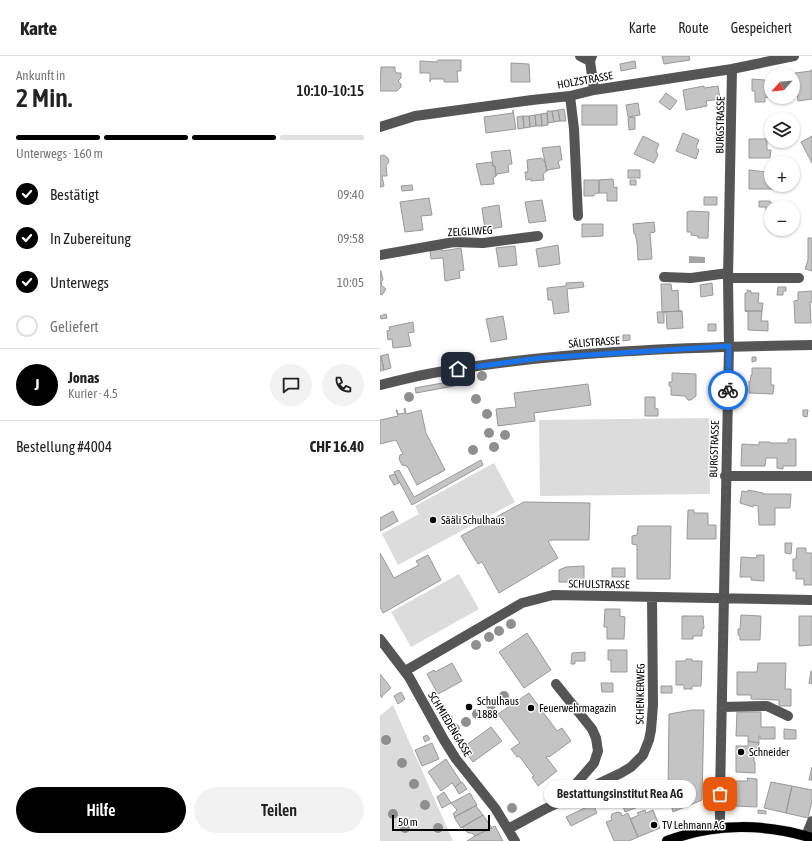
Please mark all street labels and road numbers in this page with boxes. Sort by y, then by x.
street label: HOLZSTRASSE [556,69,614,91]
street label: BURGSTRASSE [714,96,727,154]
street label: ZELGLIWEG [447,224,493,238]
street label: SÄLISTRASSE [568,334,620,350]
street label: BURGSTRASSE [707,420,721,478]
street label: SCHULSTRASSE [568,577,630,591]
street label: SCHENKERWEG [633,663,647,725]
street label: SCHMIEDENGASSE [426,689,474,759]

